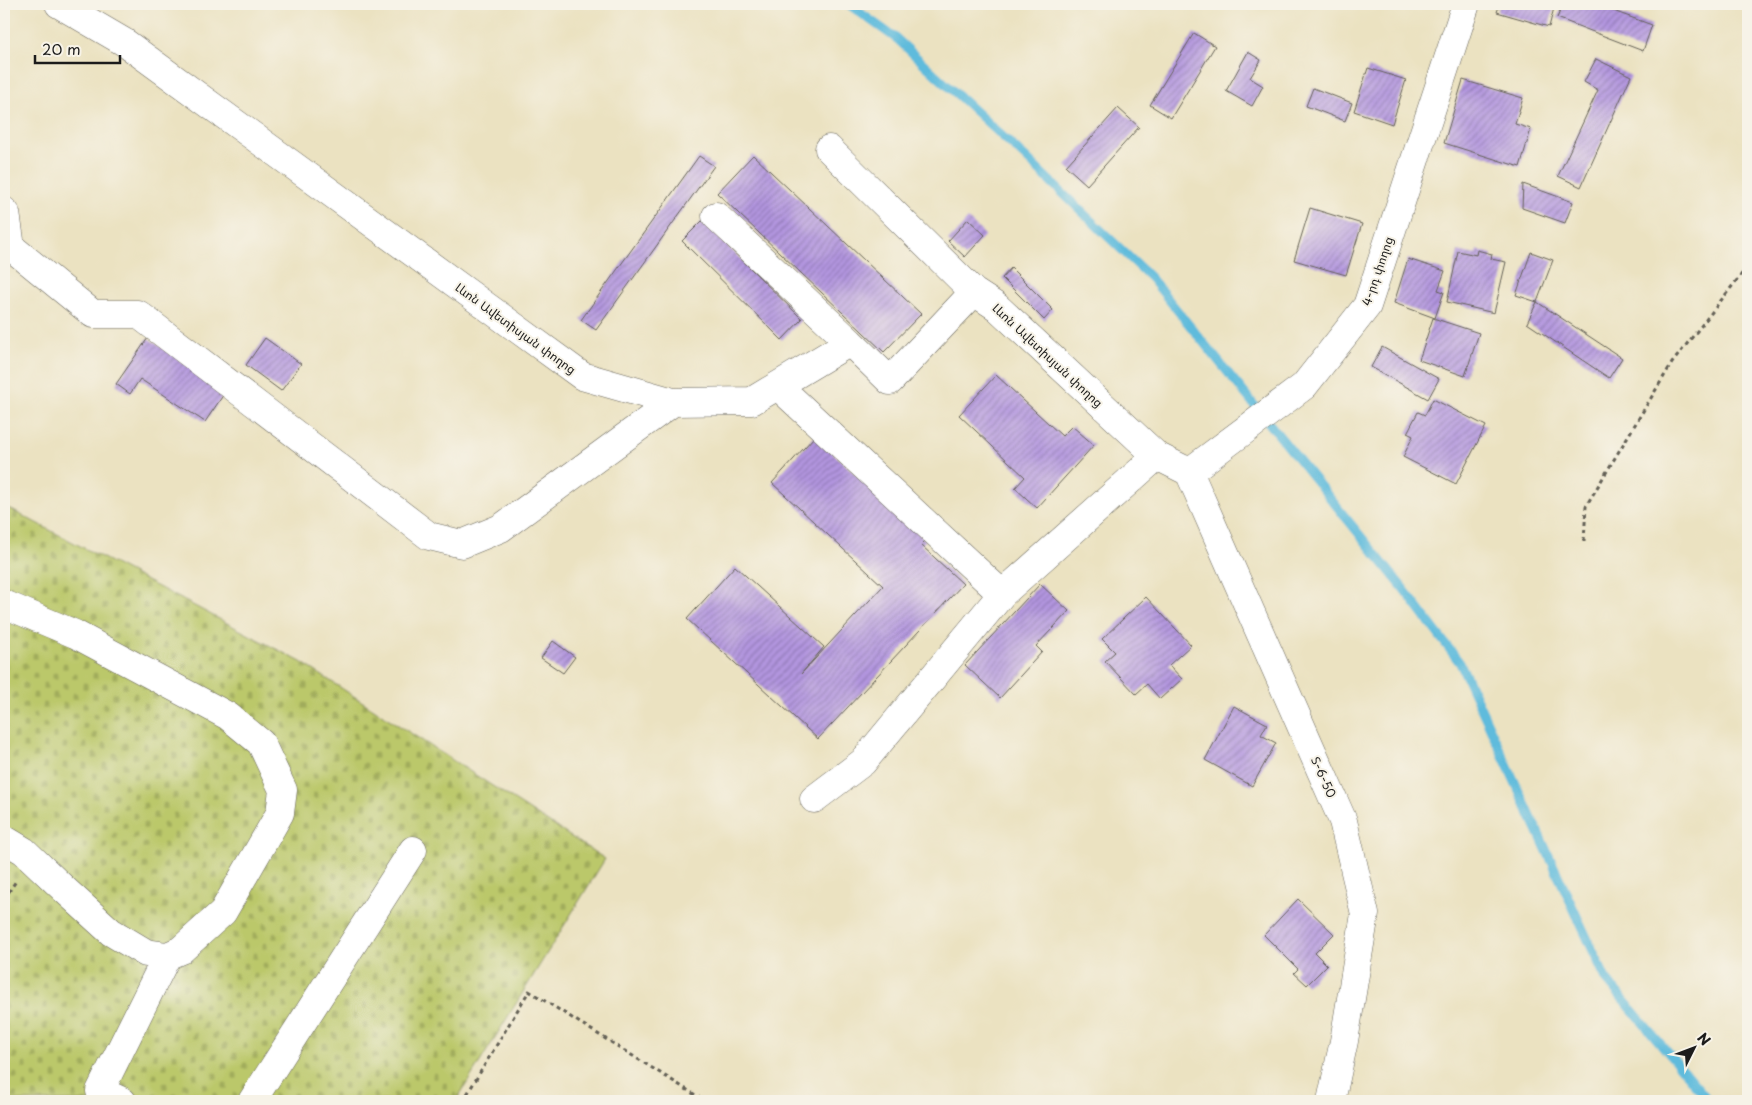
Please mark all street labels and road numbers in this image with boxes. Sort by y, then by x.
street label: 4-րդ փողոց [1357,234,1397,308]
street label: Լևոն Ավետիսյան փողոց [452,278,580,378]
street label: Լևոն Ավետիսյան փողոց [989,299,1107,411]
street label: Տ-6-50 [1307,754,1341,801]

